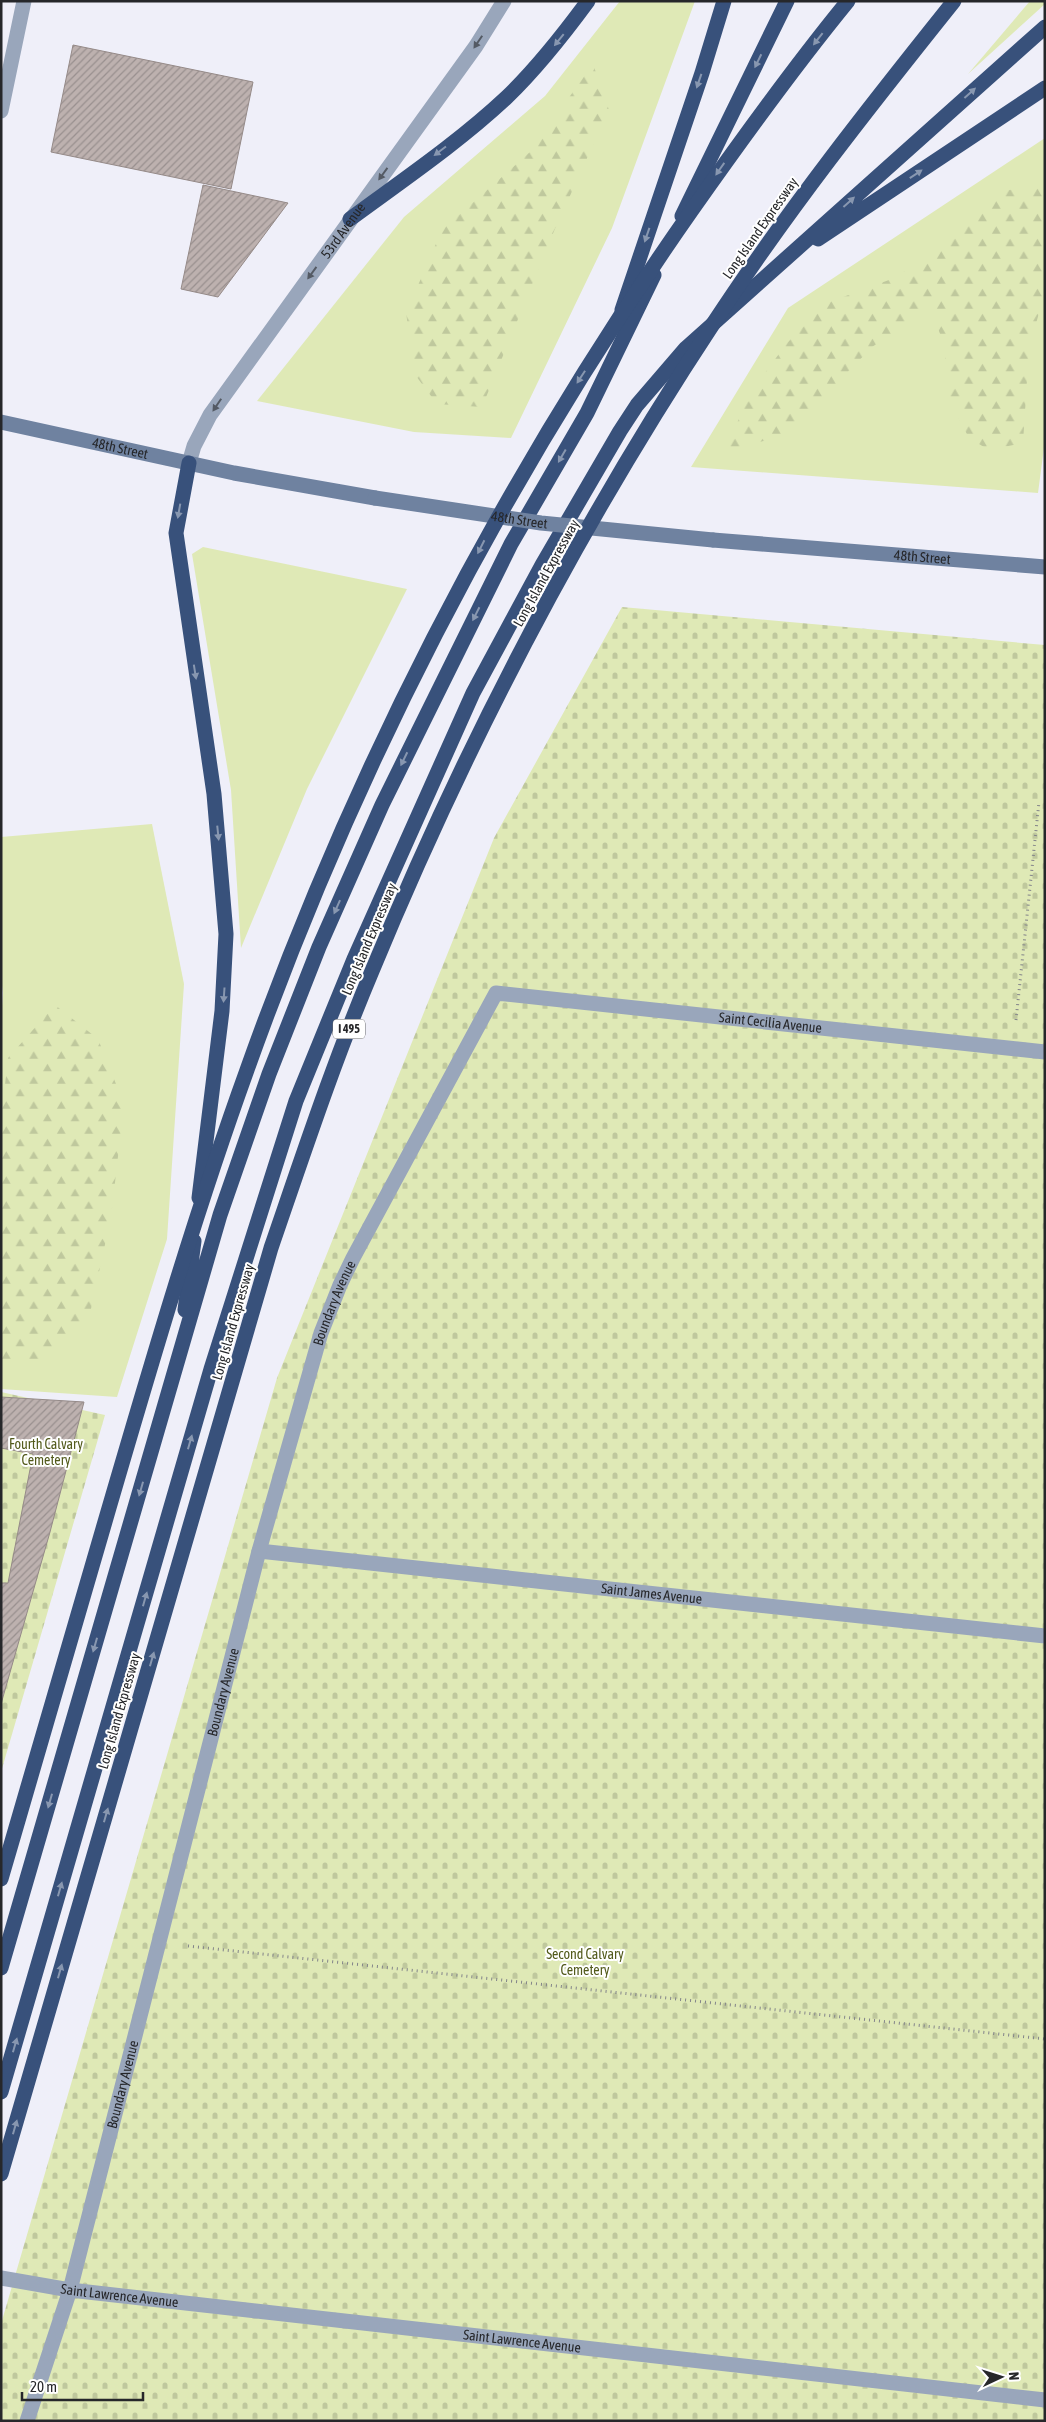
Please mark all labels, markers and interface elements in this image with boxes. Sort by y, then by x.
one-way arrow [553,33,564,46]
one-way arrow [813,33,823,46]
one-way arrow [473,36,483,49]
one-way arrow [753,54,761,68]
one-way arrow [695,74,703,89]
one-way arrow [964,88,976,99]
one-way arrow [434,145,447,156]
one-way arrow [715,162,725,176]
one-way arrow [378,167,388,181]
one-way arrow [909,169,923,179]
street label: Long Island Expressway [719,174,801,282]
one-way arrow [842,196,855,207]
street label: 53rd Avenue [318,200,368,261]
one-way arrow [643,228,651,243]
one-way arrow [306,266,317,279]
one-way arrow [577,370,586,384]
one-way arrow [212,398,222,412]
street label: 48th Street [91,434,150,462]
one-way arrow [558,449,567,462]
one-way arrow [174,503,182,519]
street label: 48th Street [490,508,548,532]
street label: Long Island Expressway [510,516,582,629]
one-way arrow [477,540,485,554]
street label: 48th Street [893,547,951,567]
one-way arrow [472,606,480,621]
one-way arrow [192,664,200,680]
one-way arrow [400,752,408,766]
one-way arrow [214,825,222,841]
street label: Long Island Expressway [338,880,400,997]
one-way arrow [332,900,340,914]
one-way arrow [219,987,227,1003]
street label: Saint Cecilia Avenue [718,1009,823,1036]
road number: I 495 [333,1020,365,1038]
street label: Boundary Avenue [310,1258,359,1347]
street label: Long Island Expressway [209,1262,257,1382]
one-way arrow [186,1435,194,1450]
park label: Fourth Calvary Cemetery [9,1436,83,1468]
one-way arrow [136,1482,144,1497]
street label: Saint James Avenue [600,1580,703,1607]
one-way arrow [141,1591,149,1606]
one-way arrow [91,1638,99,1653]
street label: Boundary Avenue [204,1646,242,1738]
street label: Long Island Expressway [95,1651,143,1771]
one-way arrow [148,1651,156,1666]
one-way arrow [45,1794,53,1809]
one-way arrow [102,1807,110,1822]
one-way arrow [57,1881,65,1896]
park label: Second Calvary Cemetery [546,1946,624,1978]
one-way arrow [57,1963,65,1978]
one-way arrow [11,2037,19,2052]
street label: Boundary Avenue [104,2039,142,2130]
one-way arrow [11,2119,19,2134]
street label: Saint Lawrence Avenue [60,2281,179,2310]
street label: Saint Lawrence Avenue [462,2326,582,2356]
north arrow [976,2352,1026,2402]
scale bar [22,2370,144,2402]
text: N [1006,2371,1022,2381]
text: 20 m [30,2378,57,2395]

